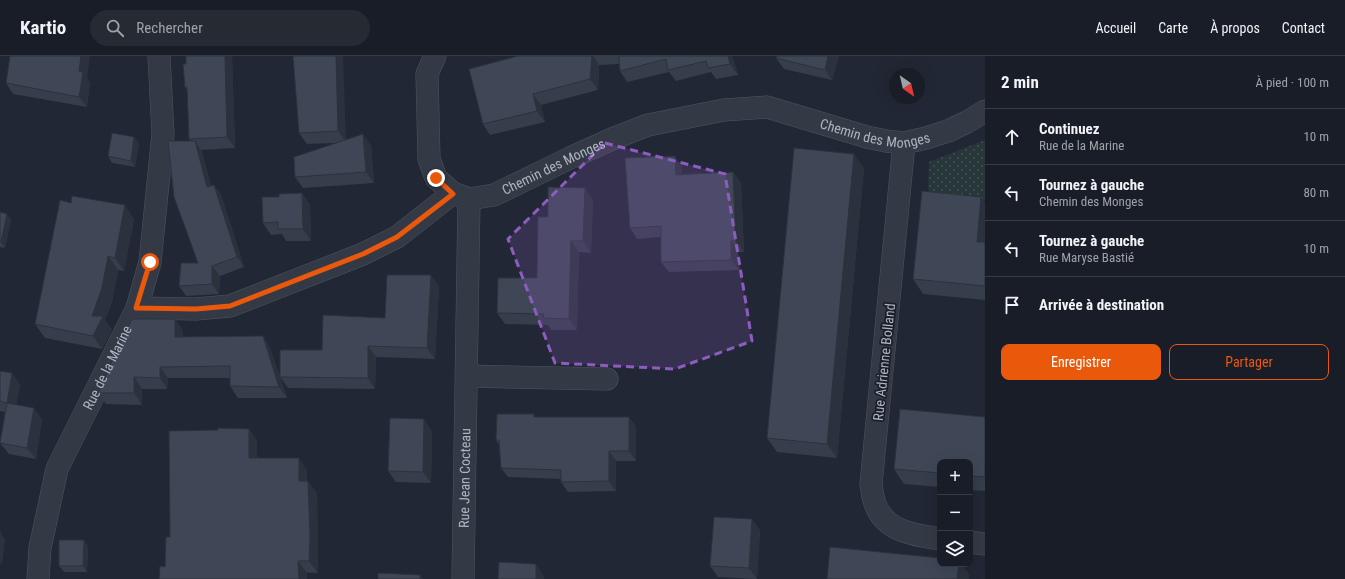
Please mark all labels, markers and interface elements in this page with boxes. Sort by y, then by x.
search box [90,10,370,46]
text: Kartio [20,16,66,39]
icon: search [104,17,126,39]
text: Rechercher [136,19,203,37]
text: Accueil [1095,20,1136,36]
text: Carte [1158,20,1188,36]
text: À propos [1210,20,1260,36]
text: Contact [1282,20,1325,36]
north arrow [889,68,925,104]
text: 2 min [1001,72,1039,92]
text: À pied · 100 m [1255,75,1329,90]
street label: Chemin des Monges [818,115,932,151]
text: Continuez [1039,120,1100,138]
icon: ahead [1001,126,1023,148]
text: 10 m [1303,129,1329,144]
street label: Chemin des Monges [499,135,608,198]
text: Rue de la Marine [1039,138,1124,153]
route end [427,169,445,187]
text: Tournez à gauche [1039,176,1144,194]
icon: left [1001,182,1023,204]
text: 80 m [1303,185,1329,200]
text: Chemin des Monges [1039,194,1143,209]
text: Tournez à gauche [1039,232,1144,250]
icon: left [1001,238,1023,260]
text: 10 m [1303,241,1329,256]
text: Rue Maryse Bastié [1039,250,1134,265]
route start [141,253,159,271]
icon: arrive [1001,294,1023,316]
text: Arrivée à destination [1039,296,1164,314]
street label: Rue Adrienne Bolland [870,303,898,421]
street label: Rue de la Marine [80,323,135,412]
button: Enregistrer [1001,344,1161,380]
button: Partager [1169,344,1329,380]
street label: Rue Jean Cocteau [456,428,473,528]
map controls [937,459,973,567]
button: + [937,459,973,495]
button: − [937,495,973,531]
button: layers [937,531,973,567]

